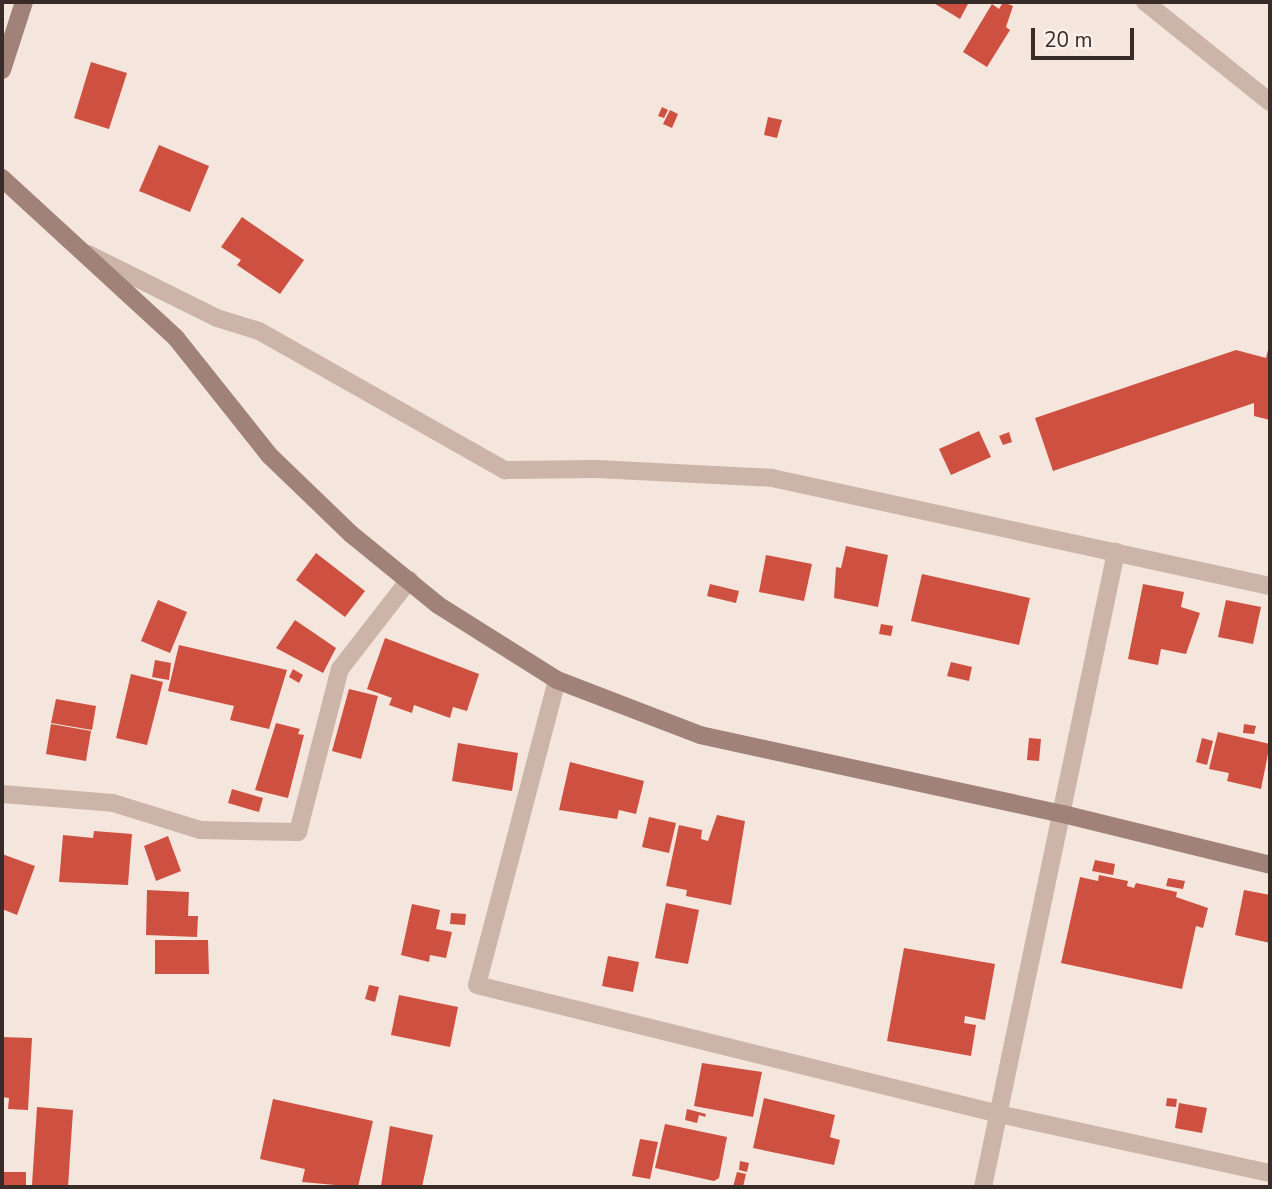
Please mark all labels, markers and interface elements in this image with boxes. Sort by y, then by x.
scale bar [1034,14,1137,58]
text: 20 m [1044,26,1093,54]

